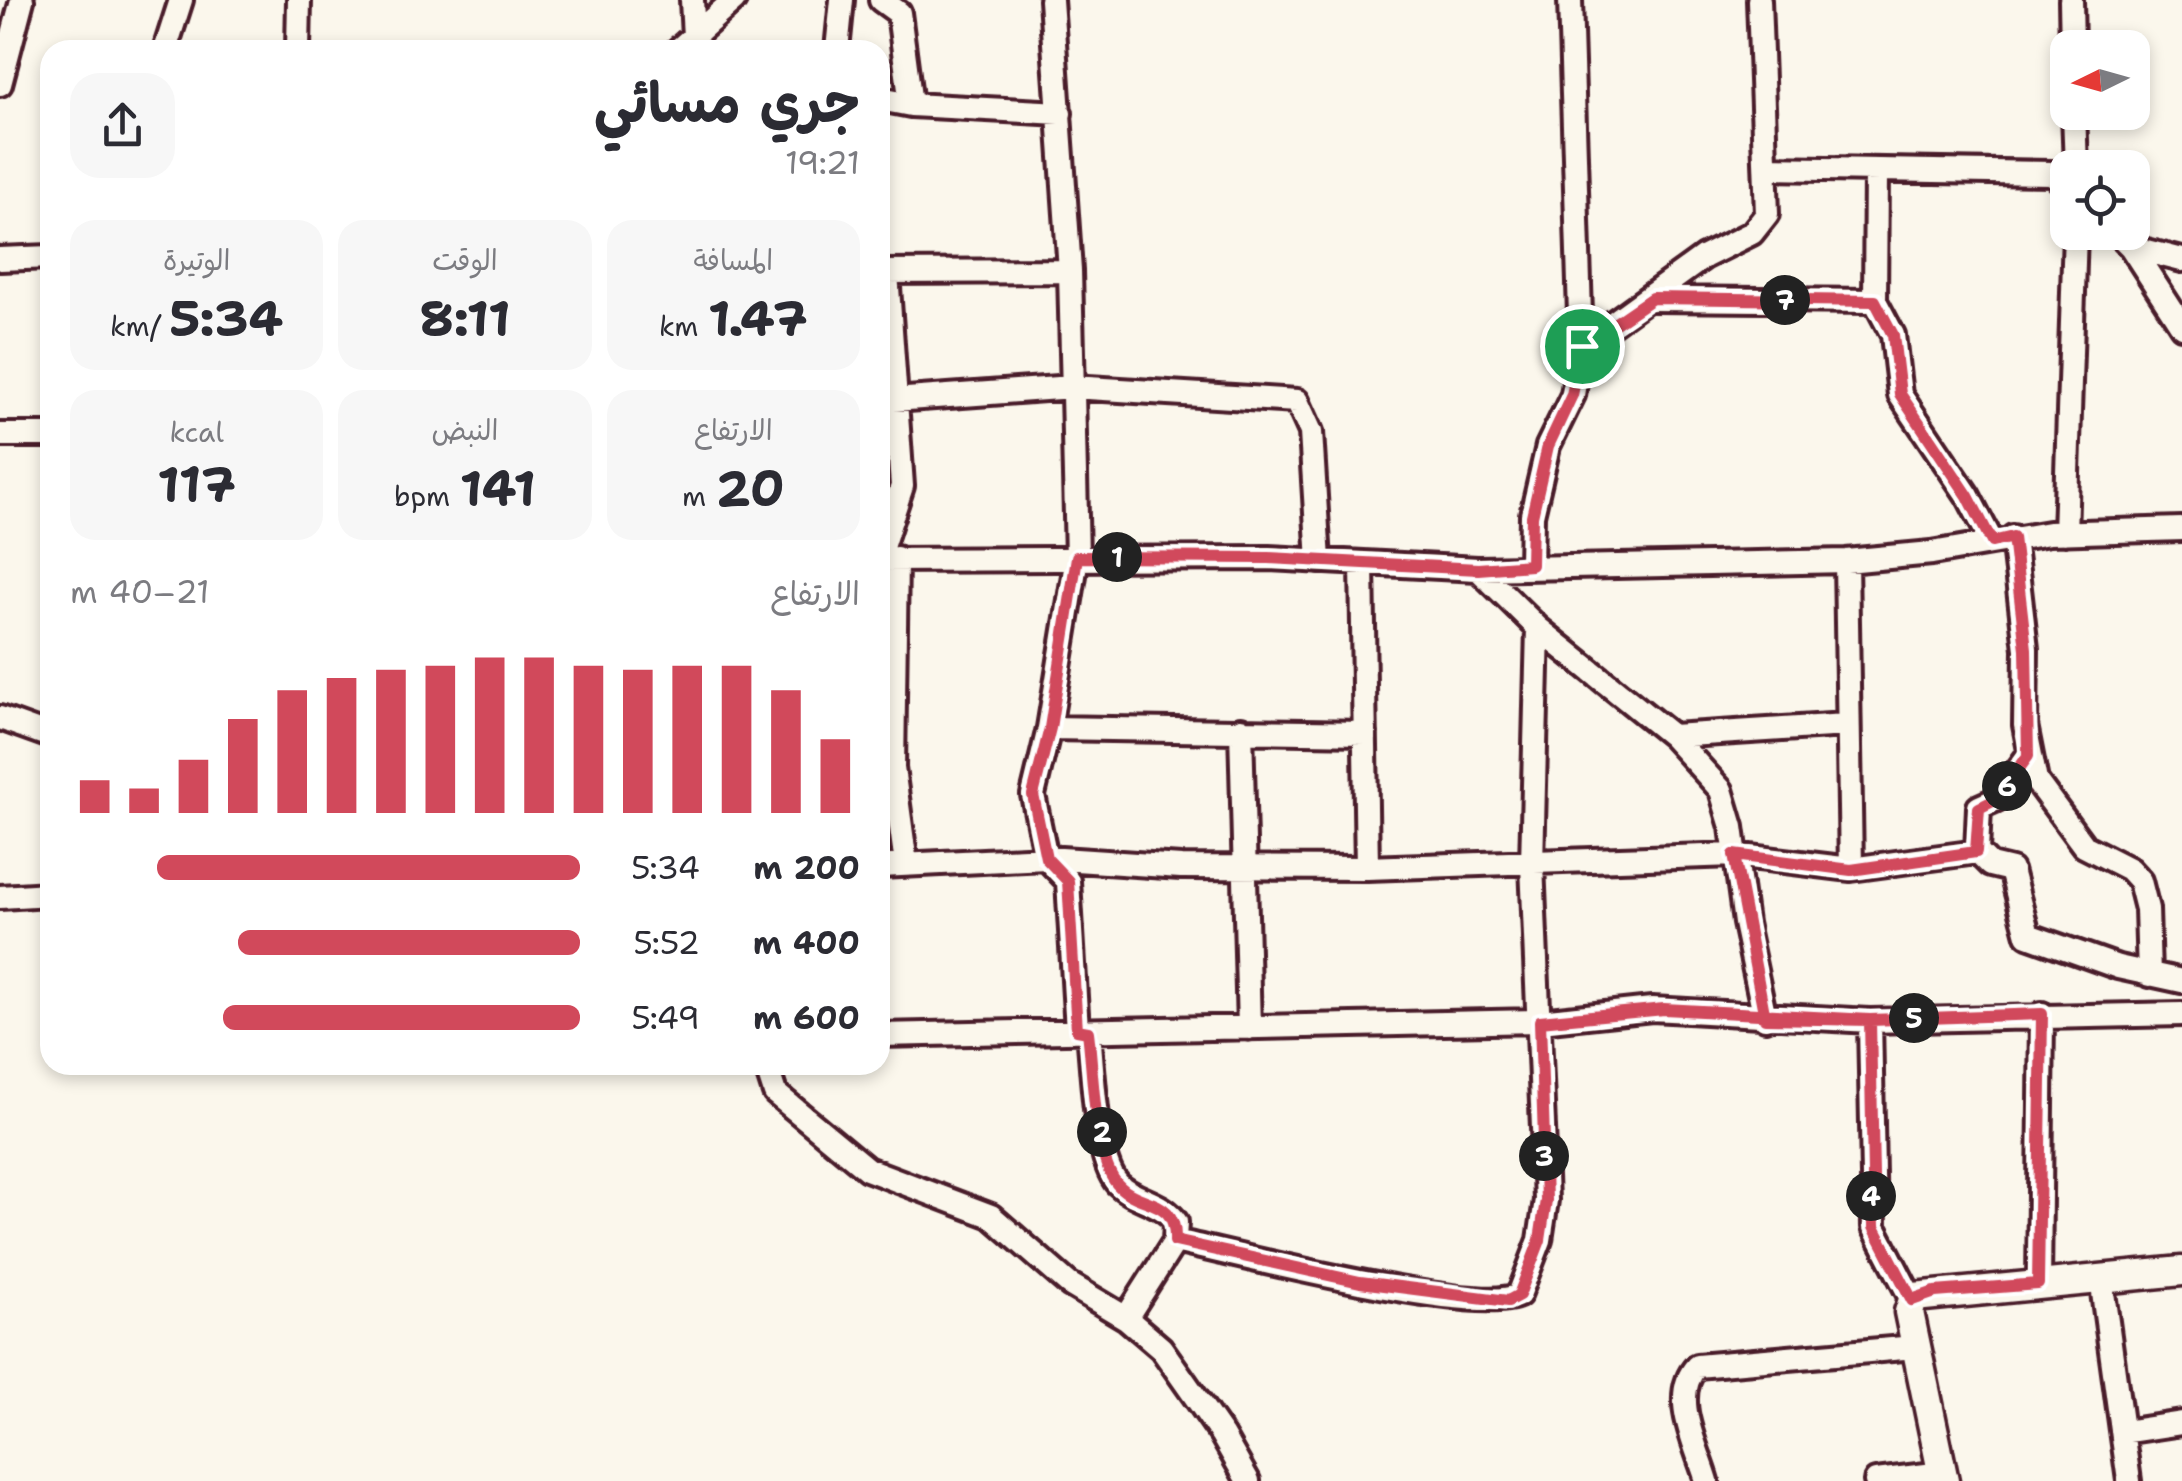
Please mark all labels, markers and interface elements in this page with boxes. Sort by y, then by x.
north arrow [2050,30,2150,130]
map controls [2050,30,2150,250]
text: جري مسائي [594,66,860,140]
button: share [70,73,175,178]
text: 19:21 [785,141,860,184]
button: locate [2050,150,2150,250]
text: الوتيرة [163,241,230,279]
text: الوقت [432,241,498,279]
text: المسافة [693,241,773,279]
pin: 7 [1760,275,1810,325]
text: 7 [1775,281,1795,319]
text: 5:34 [169,285,283,352]
text: 8:11 [419,285,511,352]
text: 1.47 [708,285,808,352]
pin [1540,304,1625,389]
text: /km [110,307,169,345]
text: km [659,307,708,345]
icon: arrive [1555,319,1610,374]
text: النبض [432,411,498,449]
text: الارتفاع [694,411,773,449]
text: kcal [169,413,224,451]
text: 117 [157,451,236,518]
text: 141 [460,455,536,522]
text: 20 [716,455,785,522]
text: bpm [394,477,460,515]
text: m [682,477,716,515]
pin: 1 [1092,532,1142,582]
text: 1 [1111,538,1123,576]
text: 21–40 m [70,570,210,613]
text: الارتفاع [770,572,860,615]
pin: 6 [1982,761,2032,811]
text: 6 [1997,767,2017,805]
text: 5:34 [631,846,700,889]
text: 200 m [753,846,860,889]
text: 5:52 [633,921,700,964]
text: 400 m [753,921,860,964]
pin: 5 [1889,993,1939,1043]
text: 5:49 [631,996,700,1039]
text: 600 m [753,996,860,1039]
text: 5 [1905,999,1923,1037]
pin: 2 [1077,1107,1127,1157]
text: 2 [1092,1113,1112,1151]
pin: 3 [1519,1131,1569,1181]
text: 3 [1534,1137,1554,1175]
pin: 4 [1846,1171,1896,1221]
text: 4 [1861,1177,1881,1215]

